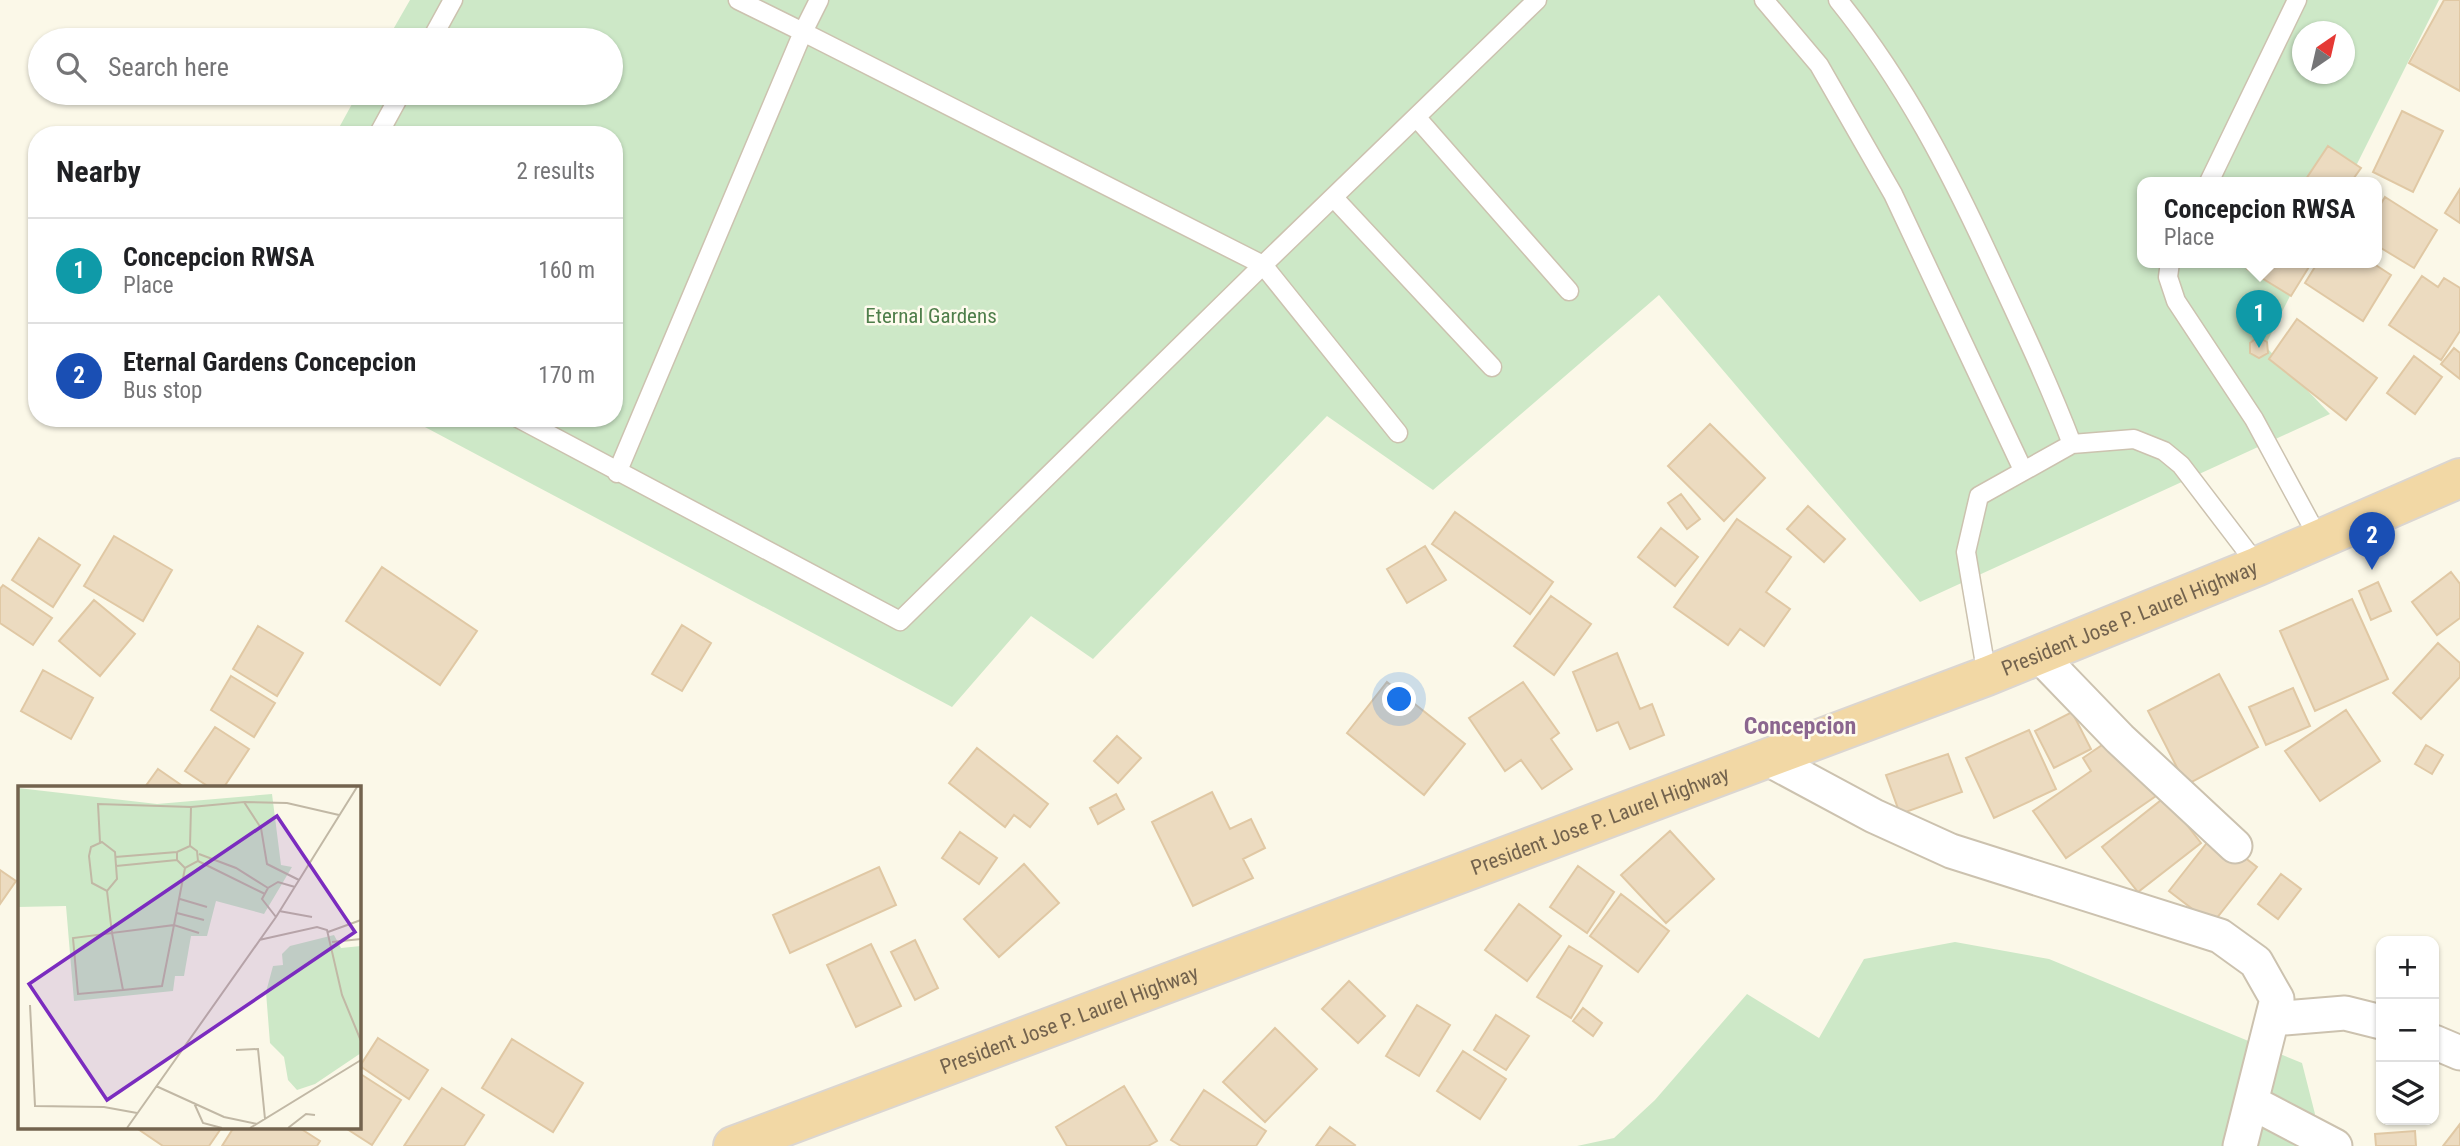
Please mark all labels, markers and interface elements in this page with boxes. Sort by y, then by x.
north arrow [2292,21,2355,84]
search box [28,28,623,105]
icon: search [52,48,90,86]
text: Search here [108,52,229,82]
text: Nearby [56,154,141,189]
text: 2 results [517,158,595,185]
popup [2137,177,2382,268]
text: Concepcion RWSA [2164,194,2355,224]
text: Place [2164,224,2214,251]
text: Concepcion RWSA [123,242,314,272]
text: 1 [73,257,85,284]
text: 160 m [538,257,595,284]
text: Place [123,272,173,299]
pin: 1 [2236,290,2282,348]
park label: Eternal Gardens [865,304,997,328]
text: Eternal Gardens Concepcion [123,347,416,377]
text: 2 [73,362,85,389]
text: 170 m [538,362,595,389]
text: Bus stop [123,377,202,404]
pin: 2 [2349,512,2395,570]
street label: President Jose P. Laurel Highway [1998,555,2261,681]
your location [1382,682,1416,716]
district label: Concepcion [1744,712,1856,740]
street label: President Jose P. Laurel Highway [1468,762,1733,880]
inset map [18,786,360,1128]
map controls [2376,936,2439,1125]
button: + [2376,936,2439,999]
street label: President Jose P. Laurel Highway [937,961,1202,1079]
button: − [2376,999,2439,1062]
button: layers [2376,1062,2439,1125]

